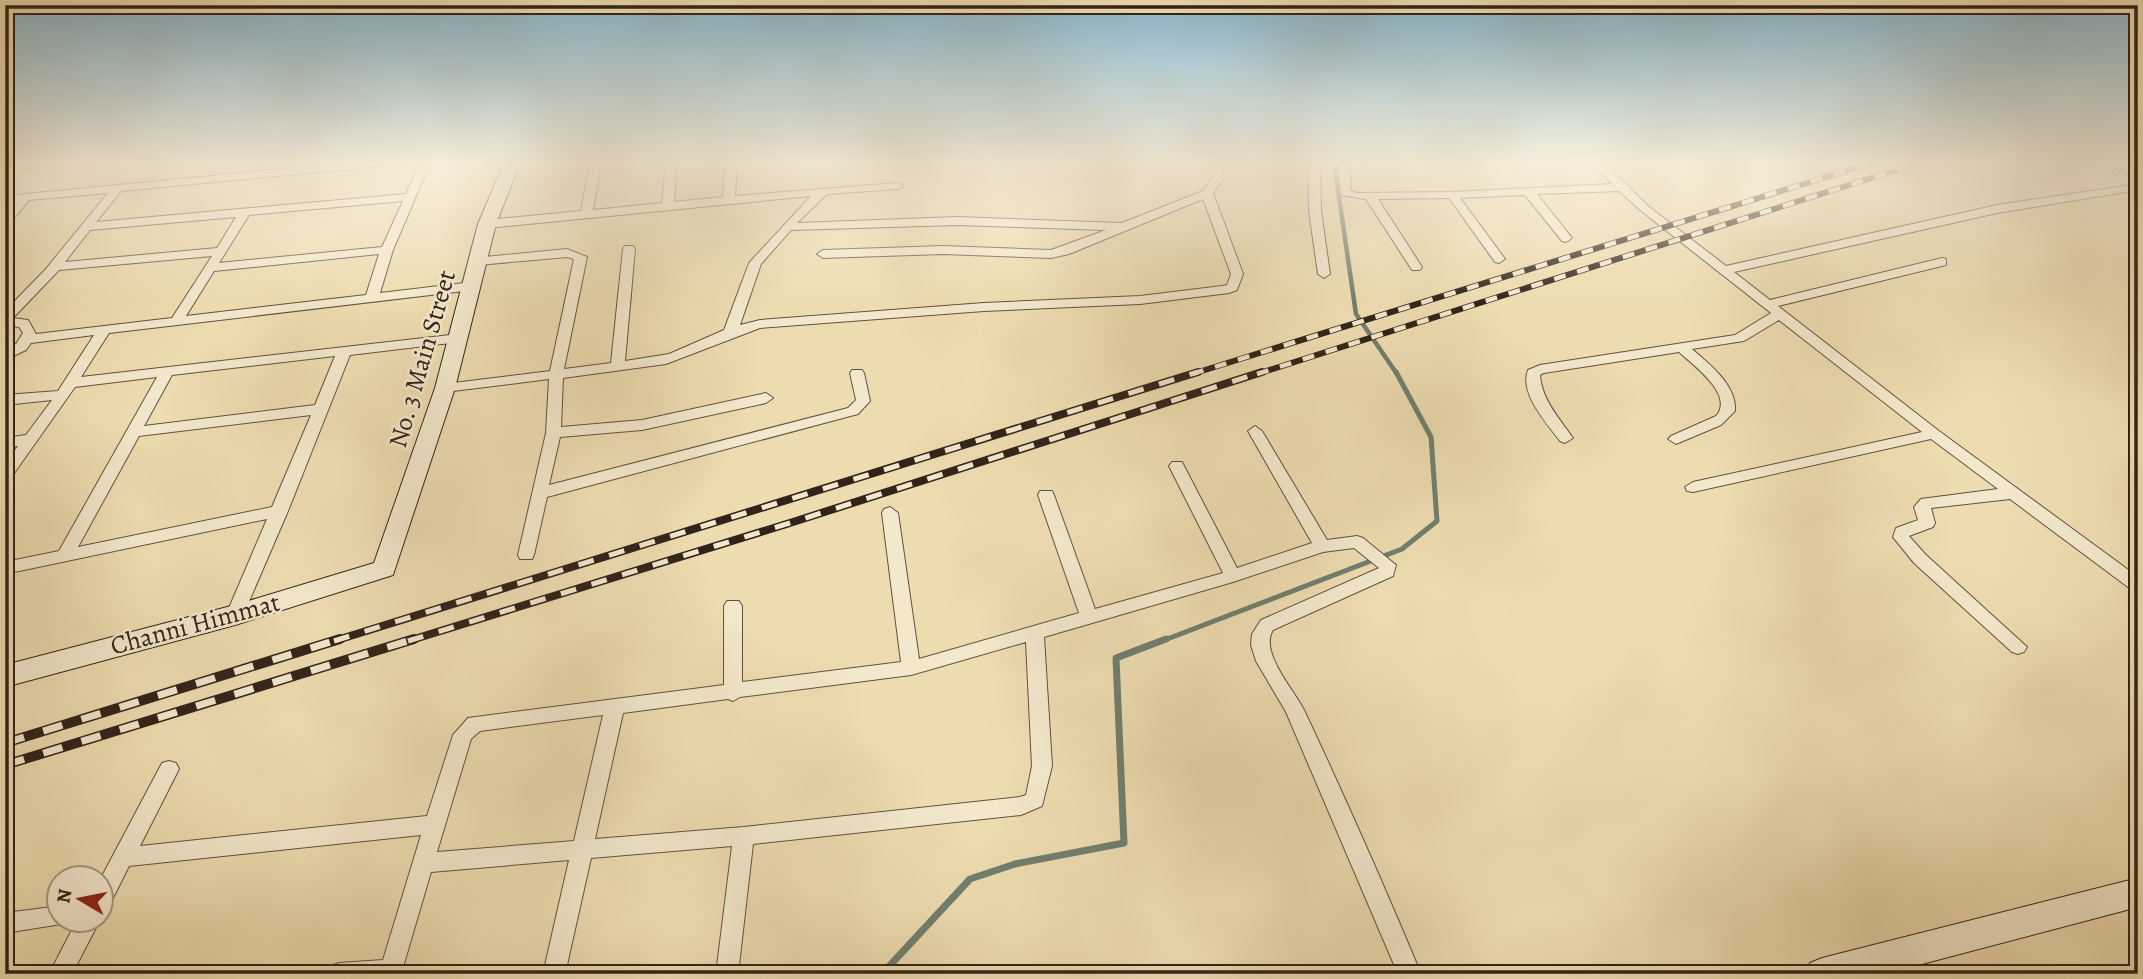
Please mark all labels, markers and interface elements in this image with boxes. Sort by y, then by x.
street label: No. 3 Main Street [380,266,464,452]
street label: Channi Himmat [106,584,284,663]
north arrow [46,864,116,934]
text: N [50,887,78,905]

